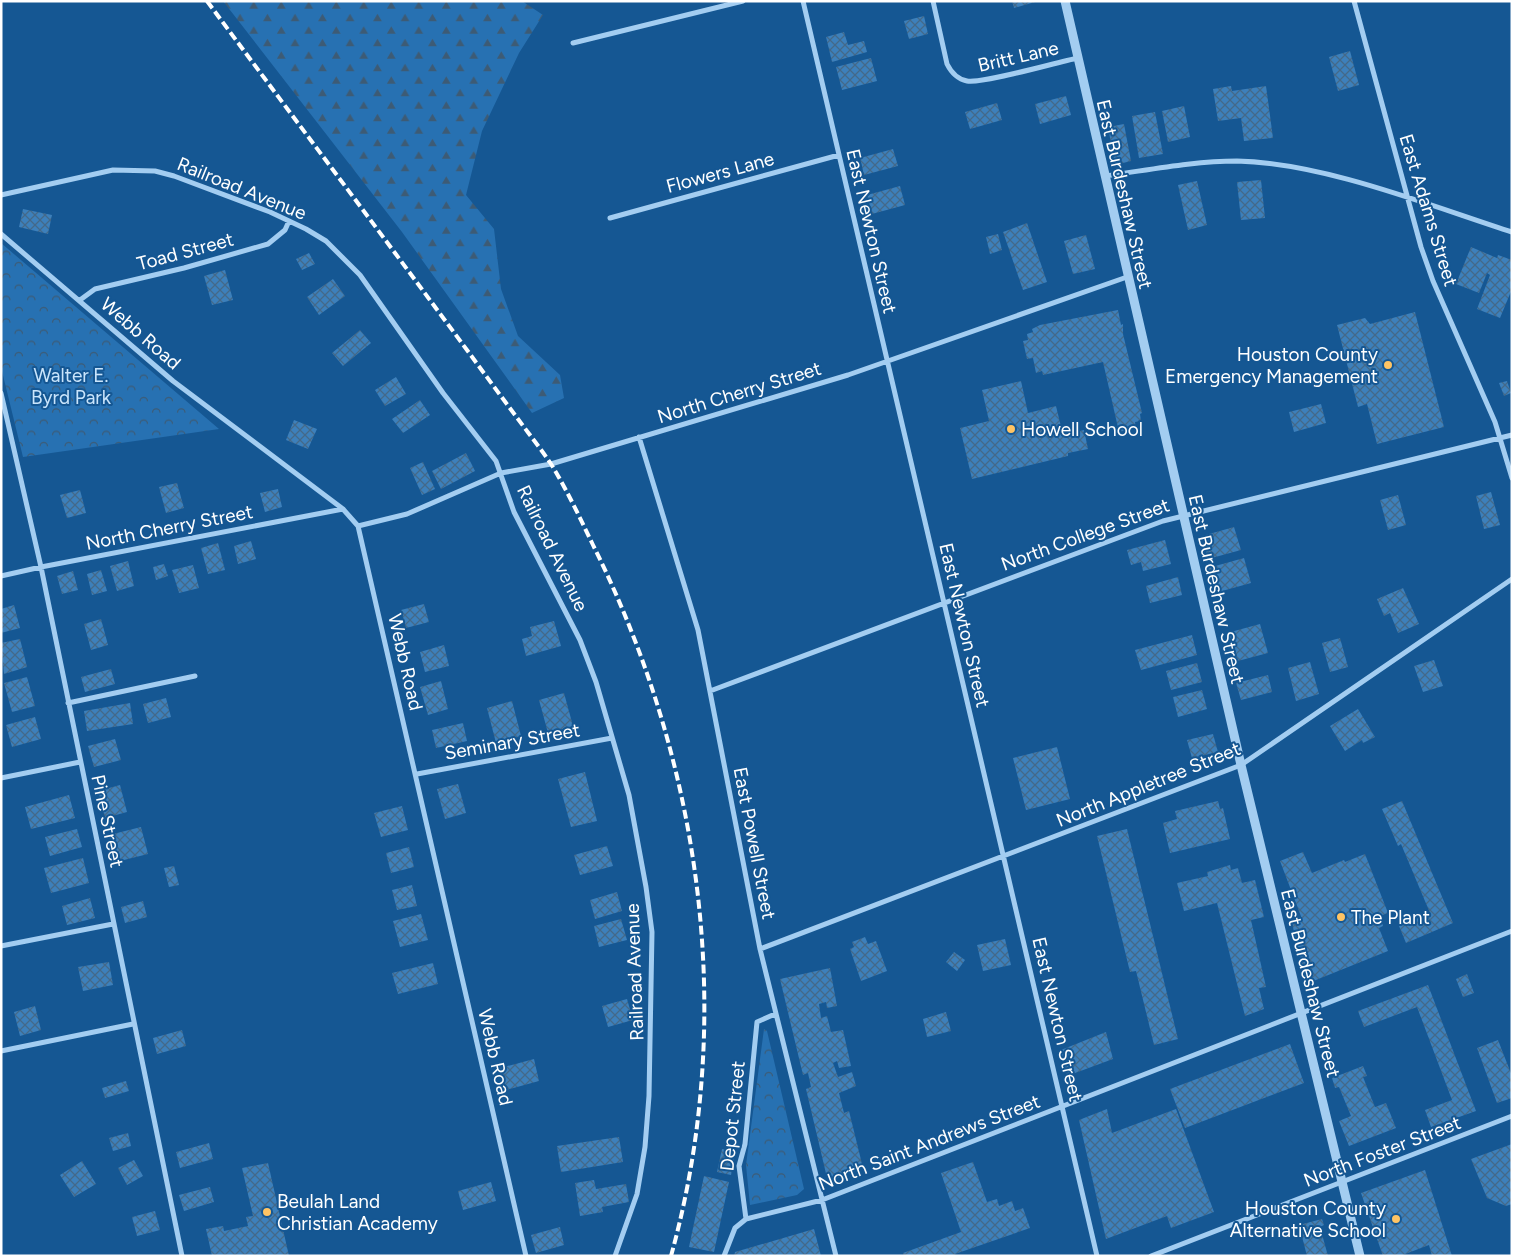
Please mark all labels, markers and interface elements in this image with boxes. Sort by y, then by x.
street label: Britt Lane [976,36,1061,77]
street label: East Burdeshaw Street [1092,97,1157,291]
street label: East Adams Street [1394,131,1463,289]
street label: Flowers Lane [664,147,777,198]
street label: East Newton Street [841,147,902,316]
street label: Railroad Avenue [174,152,310,225]
street label: Toad Street [134,228,236,275]
street label: Webb Road [96,292,185,374]
place label: Houston County Emergency Management [1165,343,1378,388]
street label: North Cherry Street [654,357,824,428]
marker: Houston County Emergency Management [1382,359,1394,371]
park label: Walter E. Byrd Park [31,364,112,409]
place label: Howell School [1021,418,1143,441]
marker: Howell School [1005,423,1017,435]
street label: Railroad Avenue [512,481,593,615]
street label: East Burdeshaw Street [1184,492,1249,686]
street label: North College Street [998,493,1173,576]
street label: North Cherry Street [83,500,255,555]
street label: East Newton Street [934,541,995,710]
street label: Webb Road [383,612,428,713]
street label: Seminary Street [443,718,582,765]
street label: North Appletree Street [1053,737,1244,832]
street label: East Powell Street [728,765,781,921]
street label: Pine Street [86,773,129,870]
street label: East Burdeshaw Street [1276,886,1345,1080]
street label: Railroad Avenue [621,903,648,1041]
place label: The Plant [1351,906,1430,929]
marker: The Plant [1335,911,1347,923]
street label: East Newton Street [1027,935,1088,1104]
street label: Webb Road [473,1007,518,1108]
street label: Depot Street [715,1060,750,1172]
street label: North Saint Andrews Street [815,1090,1043,1195]
street label: North Foster Street [1300,1111,1464,1192]
place label: Beulah Land Christian Academy [277,1190,438,1235]
place label: Houston County Alternative School [1230,1197,1386,1242]
marker: Beulah Land Christian Academy [261,1206,273,1218]
marker: Houston County Alternative School [1390,1213,1402,1225]

